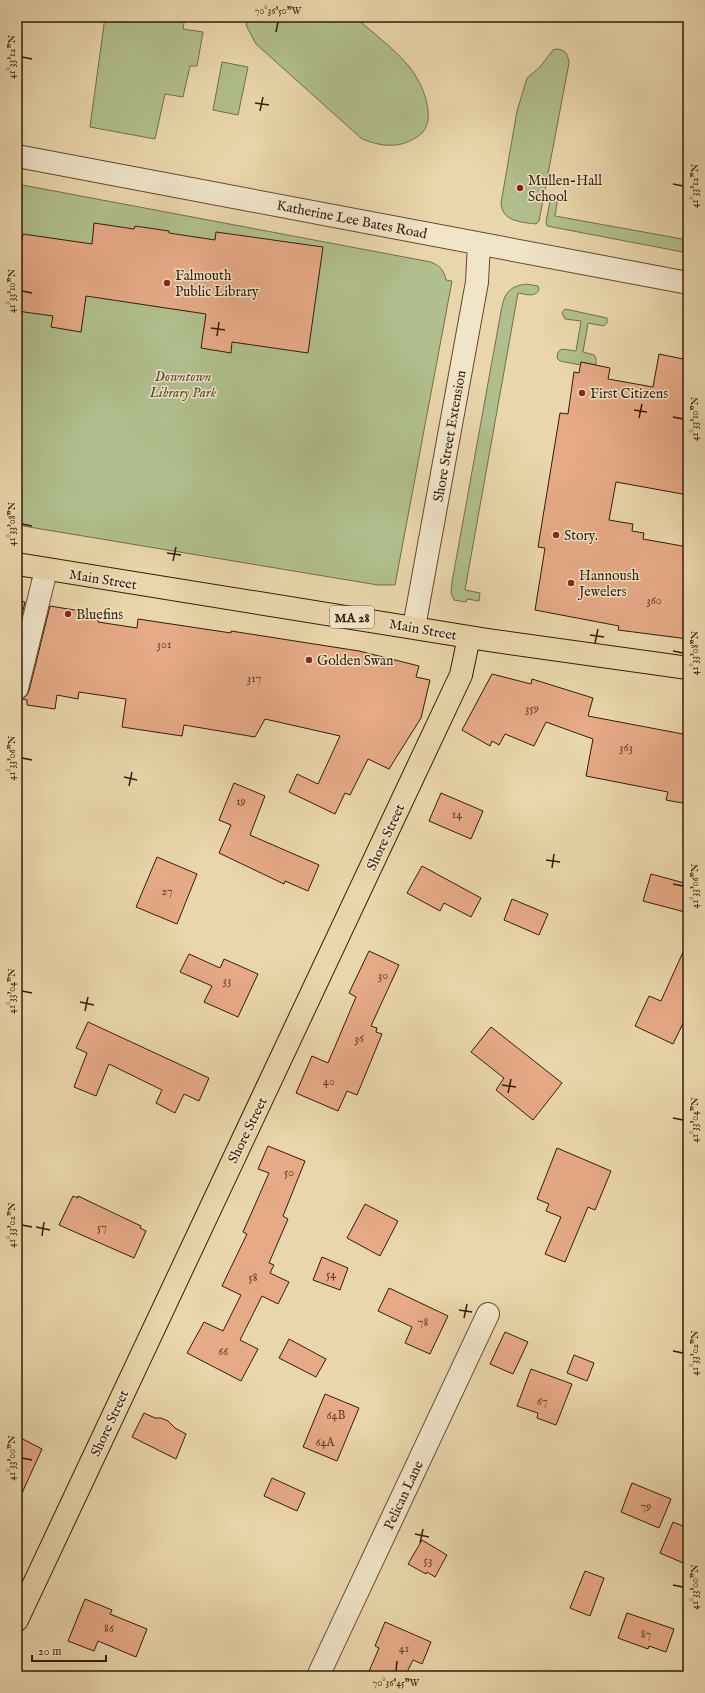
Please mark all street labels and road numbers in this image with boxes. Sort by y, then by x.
street label: Katherine Lee Bates Road [275,197,429,243]
street label: Shore Street Extension [430,368,471,503]
street label: Main Street [68,566,138,594]
road number: MA 28 [330,606,374,628]
street label: Main Street [388,615,458,645]
street label: Shore Street [363,801,409,874]
street label: Shore Street [224,1094,272,1167]
street label: Shore Street [87,1387,133,1460]
street label: Pelican Lane [380,1457,428,1533]

